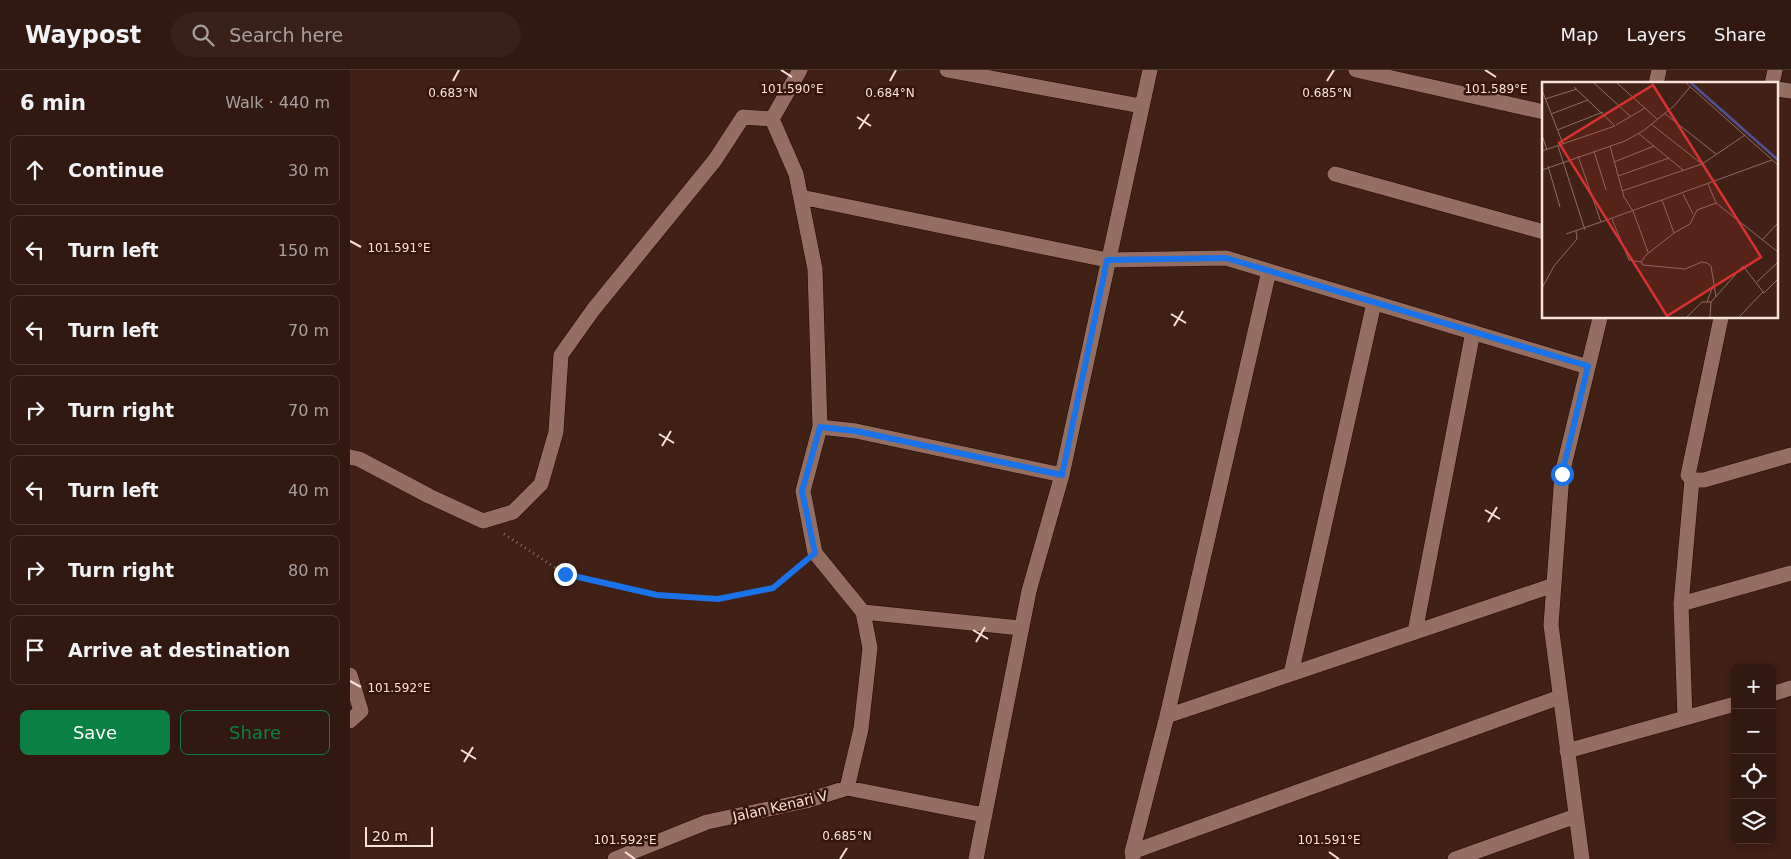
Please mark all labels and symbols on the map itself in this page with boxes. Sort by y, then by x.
text: 101.590°E [760,82,824,96]
text: 101.589°E [1464,82,1528,96]
inset map [1542,82,1778,319]
text: 0.683°N [428,86,478,100]
text: 0.684°N [865,86,915,100]
text: 0.685°N [1302,86,1352,100]
text: 101.591°E [367,241,431,255]
route start [1551,463,1574,486]
route end [554,563,577,586]
text: 101.592°E [367,681,431,695]
street label: Jalan Kenari V [730,787,829,825]
scale bar [365,824,432,847]
text: 0.685°N [822,829,872,843]
text: 101.592°E [593,833,657,847]
text: 101.591°E [1297,833,1361,847]

